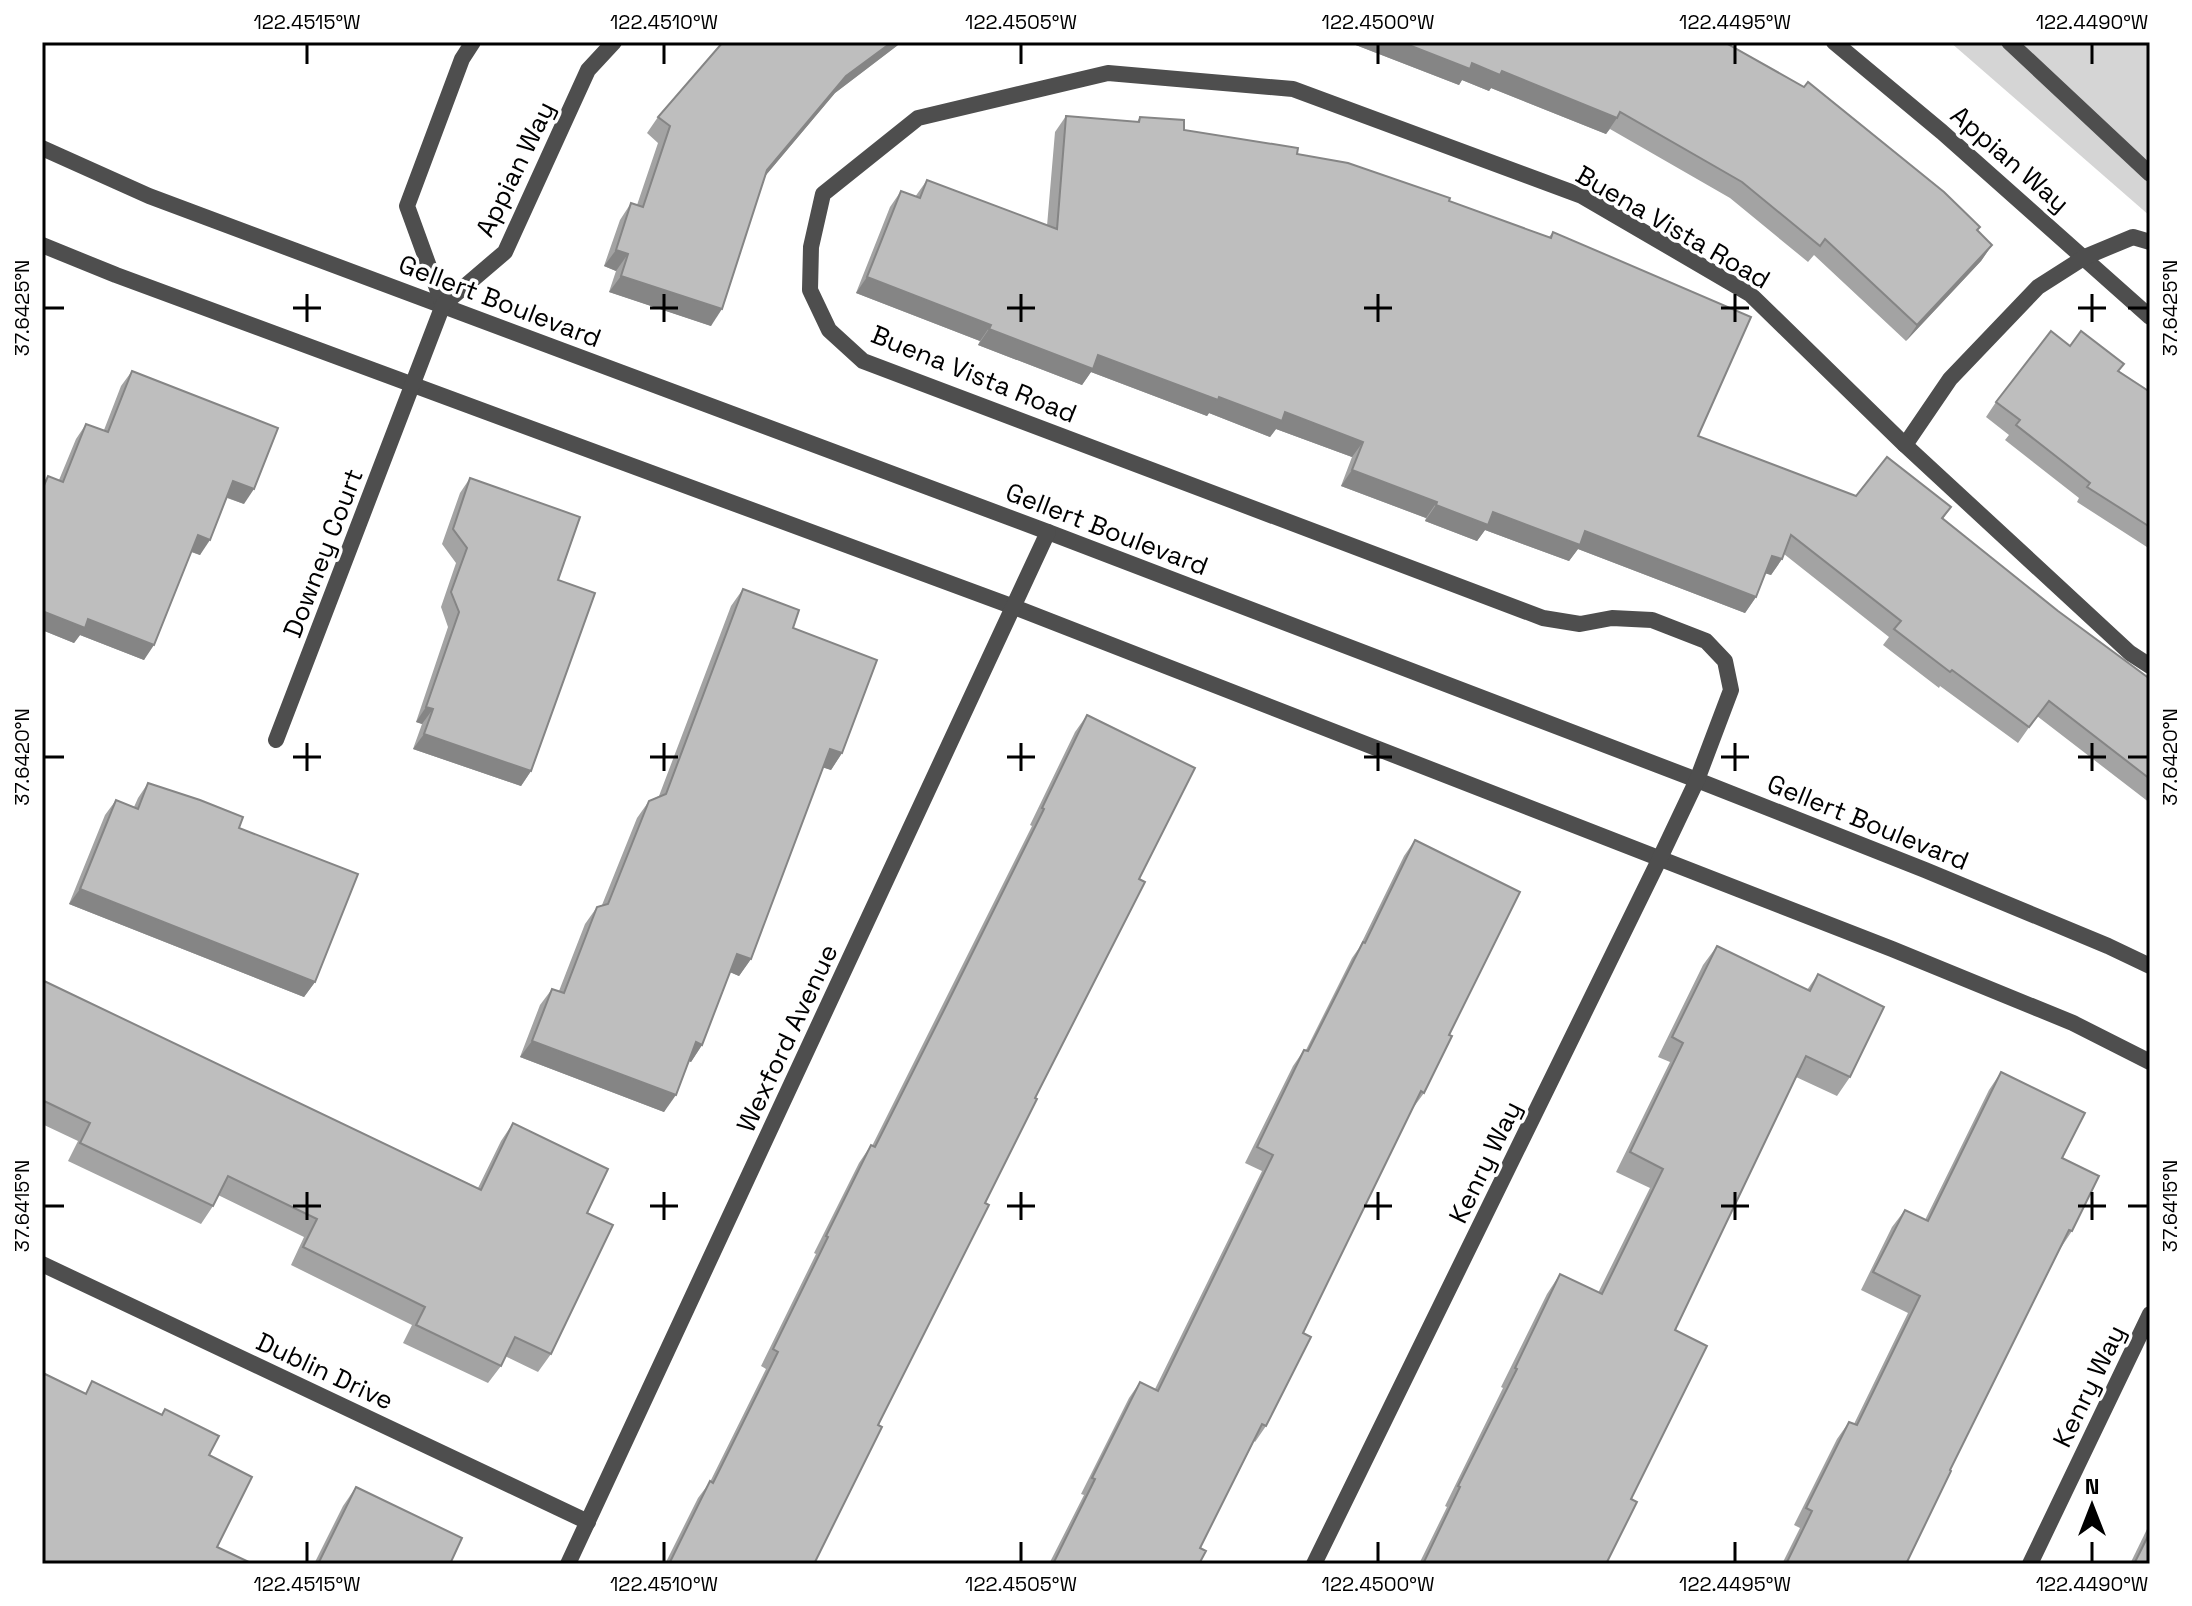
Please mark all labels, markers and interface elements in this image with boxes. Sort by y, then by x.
text: 122.4515°W [253,9,361,35]
text: 122.4510°W [610,9,718,35]
text: 122.4505°W [965,9,1077,35]
text: 122.4500°W [1322,9,1434,35]
text: 122.4495°W [1679,9,1791,35]
text: 122.4490°W [2036,9,2148,35]
street label: Appian Way [468,96,562,242]
street label: Appian Way [1944,98,2076,220]
street label: Buena Vista Road [1570,158,1776,296]
street label: Gellert Boulevard [394,247,606,355]
text: 37.6425°N [9,260,35,356]
text: 37.6425°N [2157,260,2183,356]
street label: Buena Vista Road [866,317,1082,431]
street label: Downey Court [275,464,371,642]
street label: Gellert Boulevard [1001,475,1213,583]
text: 37.6420°N [9,708,35,806]
text: 37.6420°N [2157,708,2183,806]
street label: Gellert Boulevard [1762,766,1974,878]
street label: Wexford Avenue [729,939,845,1137]
street label: Kenry Way [1441,1095,1529,1229]
text: 37.6415°N [9,1160,35,1252]
text: 37.6415°N [2157,1160,2183,1252]
street label: Kenry Way [2045,1319,2133,1453]
street label: Dublin Drive [251,1324,399,1418]
north arrow [2052,1466,2132,1546]
text: N [2085,1472,2099,1500]
text: 122.4515°W [253,1571,361,1597]
text: 122.4510°W [610,1571,718,1597]
text: 122.4505°W [965,1571,1077,1597]
text: 122.4500°W [1322,1571,1434,1597]
text: 122.4495°W [1679,1571,1791,1597]
text: 122.4490°W [2036,1571,2148,1597]

